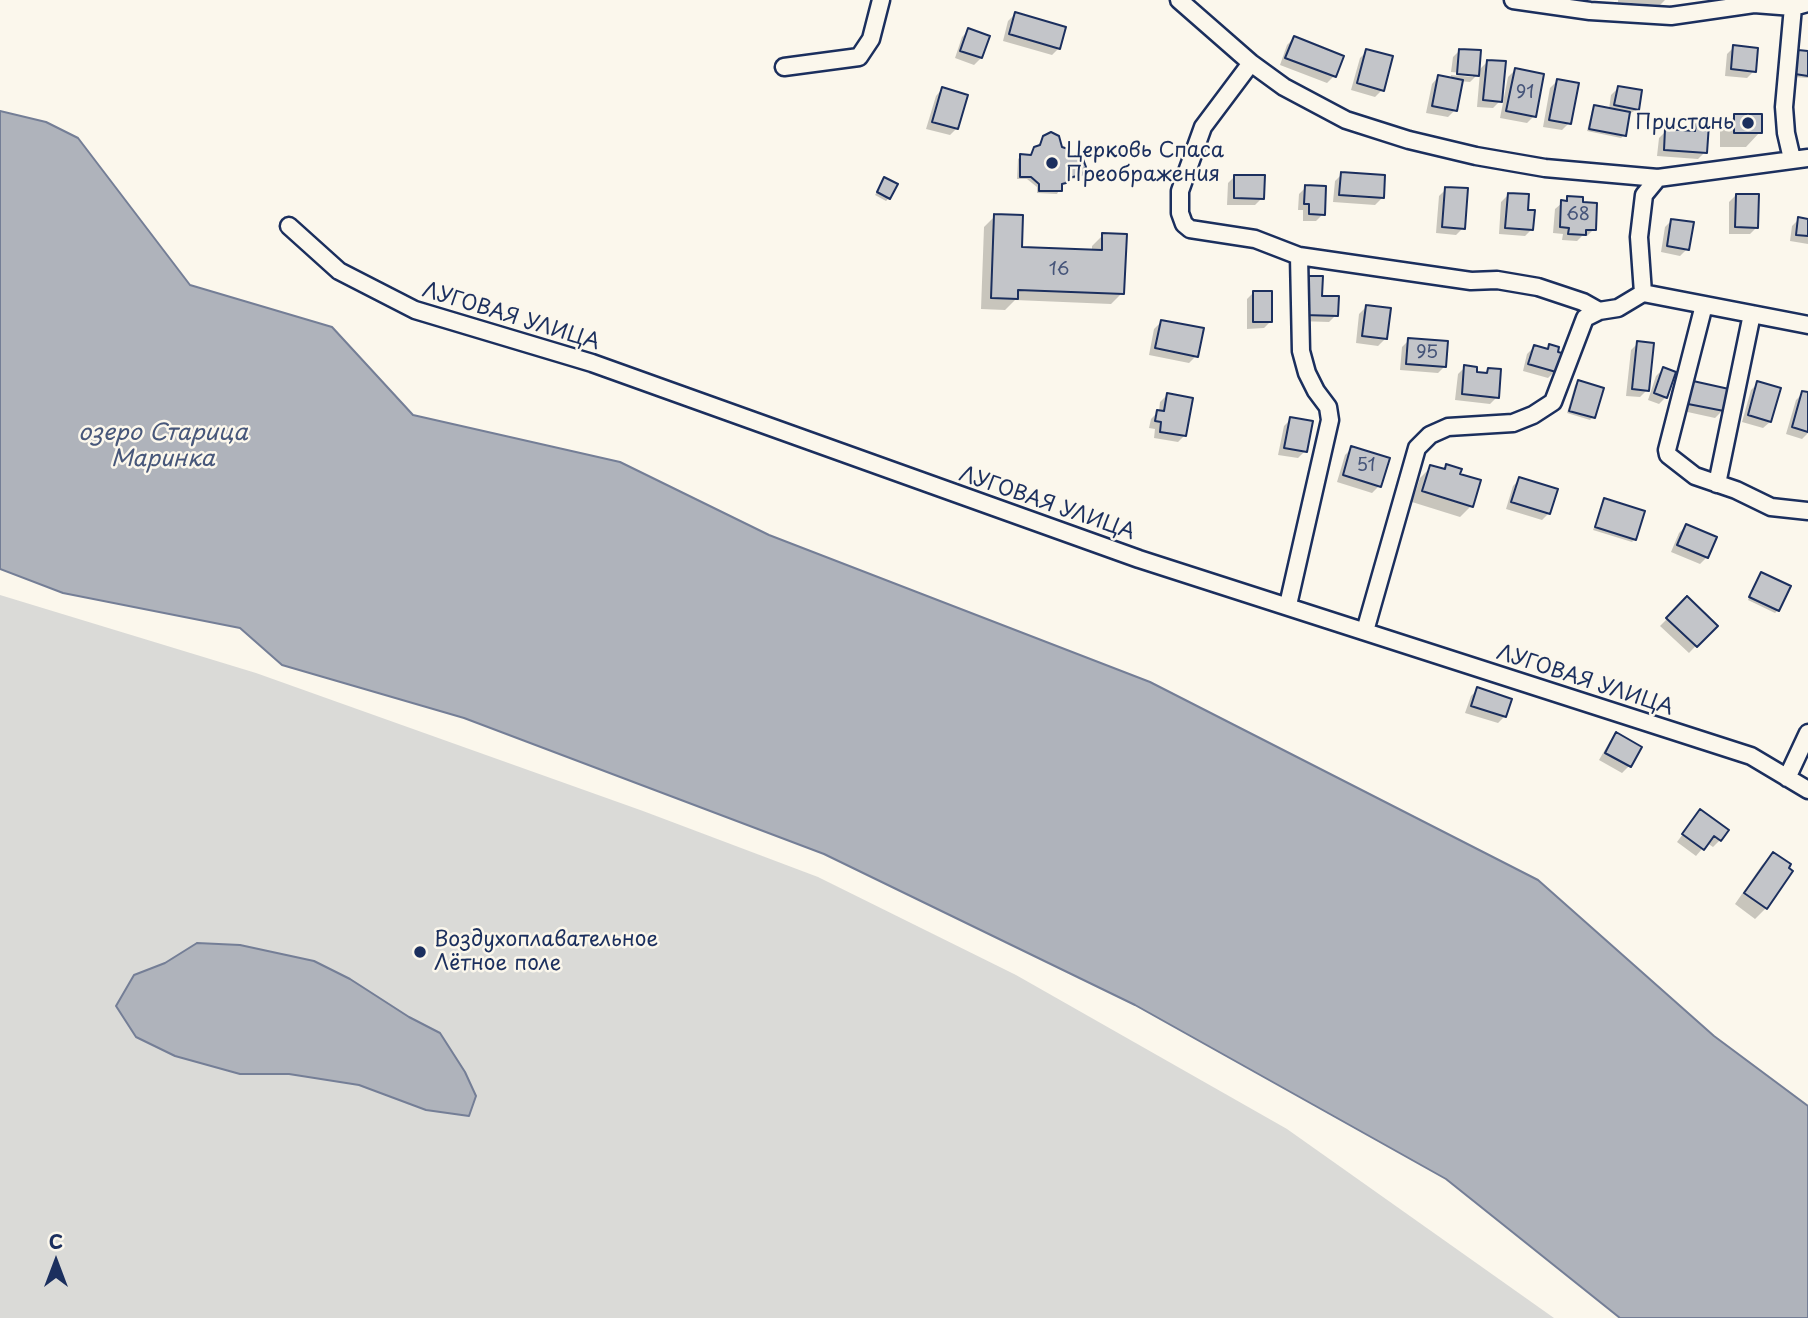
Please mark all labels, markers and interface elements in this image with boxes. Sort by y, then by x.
house number: 91 [1516,82,1534,104]
place label: Пристань [1635,110,1734,136]
marker: Пристань [1740,115,1756,131]
place label: Церковь Спаса Преображения [1066,138,1224,188]
marker: Церковь Спаса Преображения [1044,155,1060,171]
house number: 68 [1566,204,1590,226]
house number: 16 [1049,259,1069,281]
street label: ЛУГОВАЯ УЛИЦА [419,278,603,356]
house number: 95 [1416,342,1438,364]
water label: озеро Старица Маринка [78,420,248,474]
house number: 51 [1356,455,1376,477]
street label: ЛУГОВАЯ УЛИЦА [956,462,1138,546]
street label: ЛУГОВАЯ УЛИЦА [1494,641,1676,721]
place label: Воздухоплавательное Лётное поле [434,927,658,977]
marker: Воздухоплавательное Лётное поле [412,944,428,960]
north arrow [21,1227,91,1297]
text: С [49,1227,63,1255]

